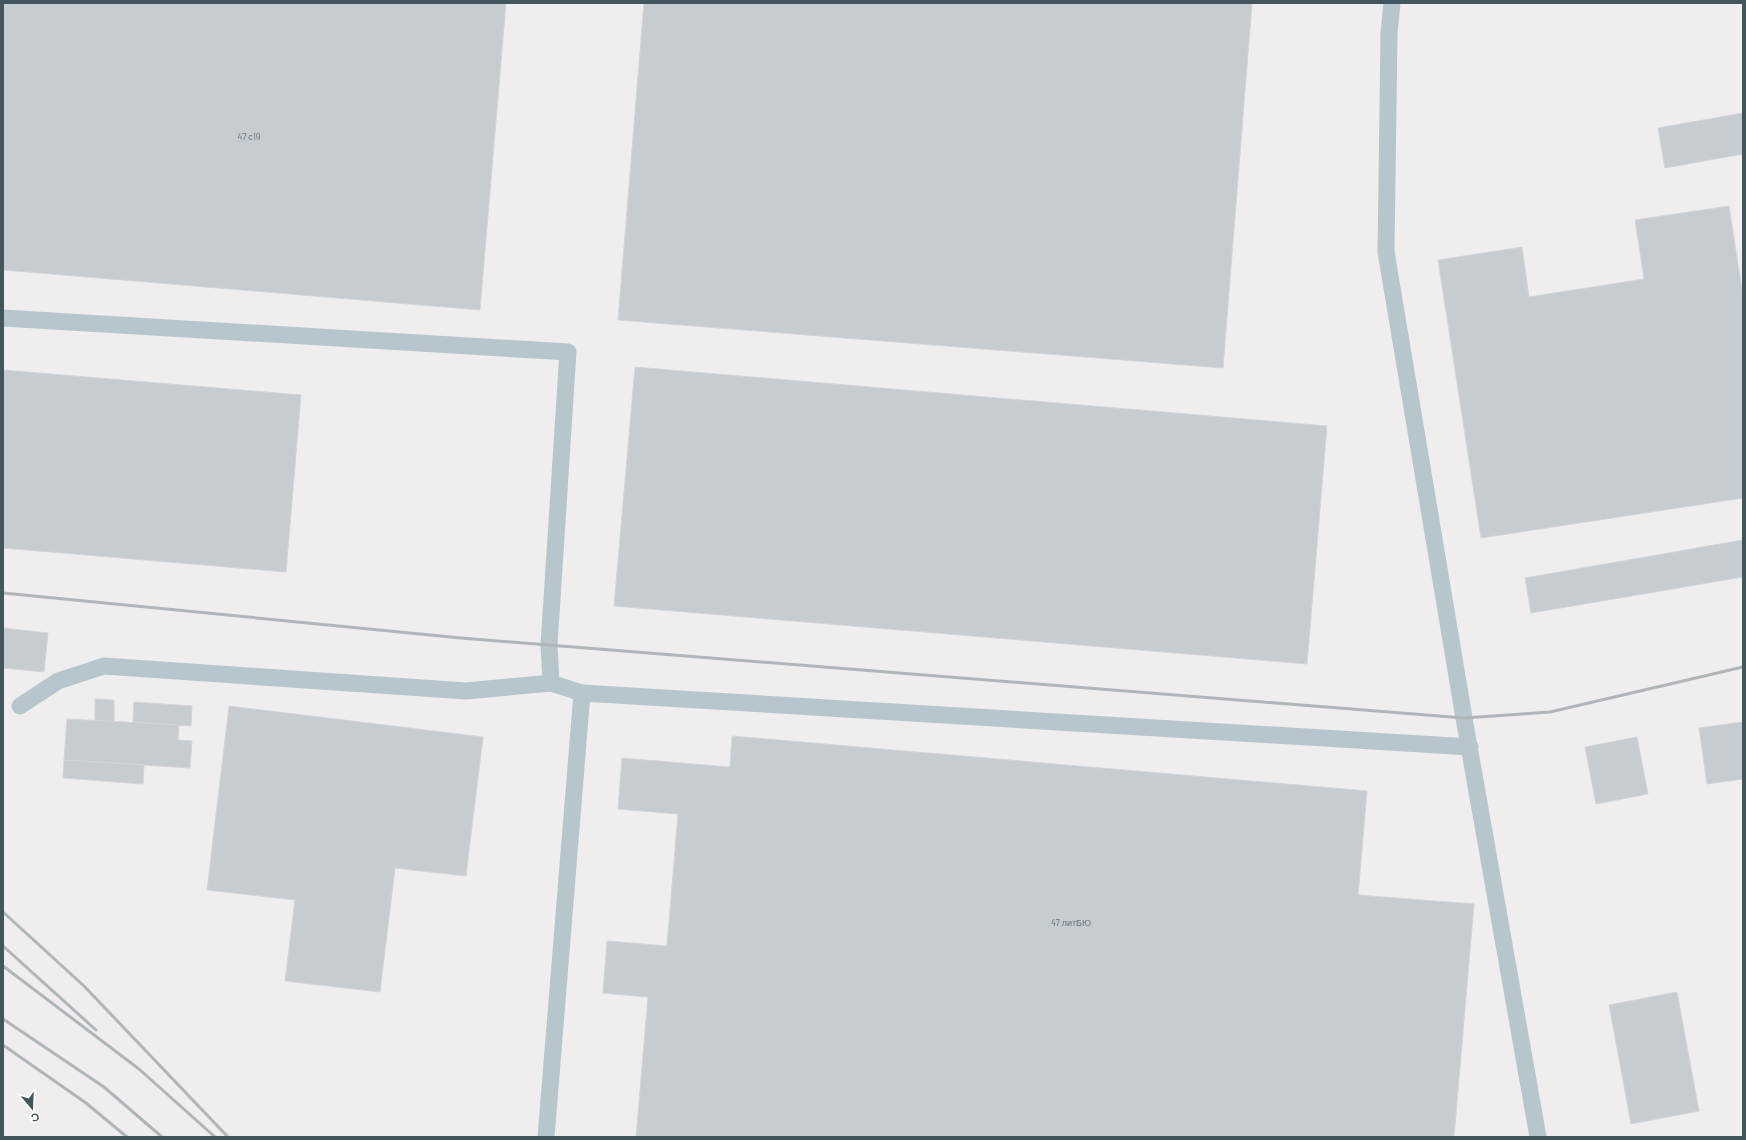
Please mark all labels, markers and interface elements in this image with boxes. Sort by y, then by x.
house number: 47 с19 [237,131,261,142]
house number: 47 литБЮ [1051,917,1091,928]
north arrow [12,1088,52,1128]
text: С [29,1110,41,1125]

